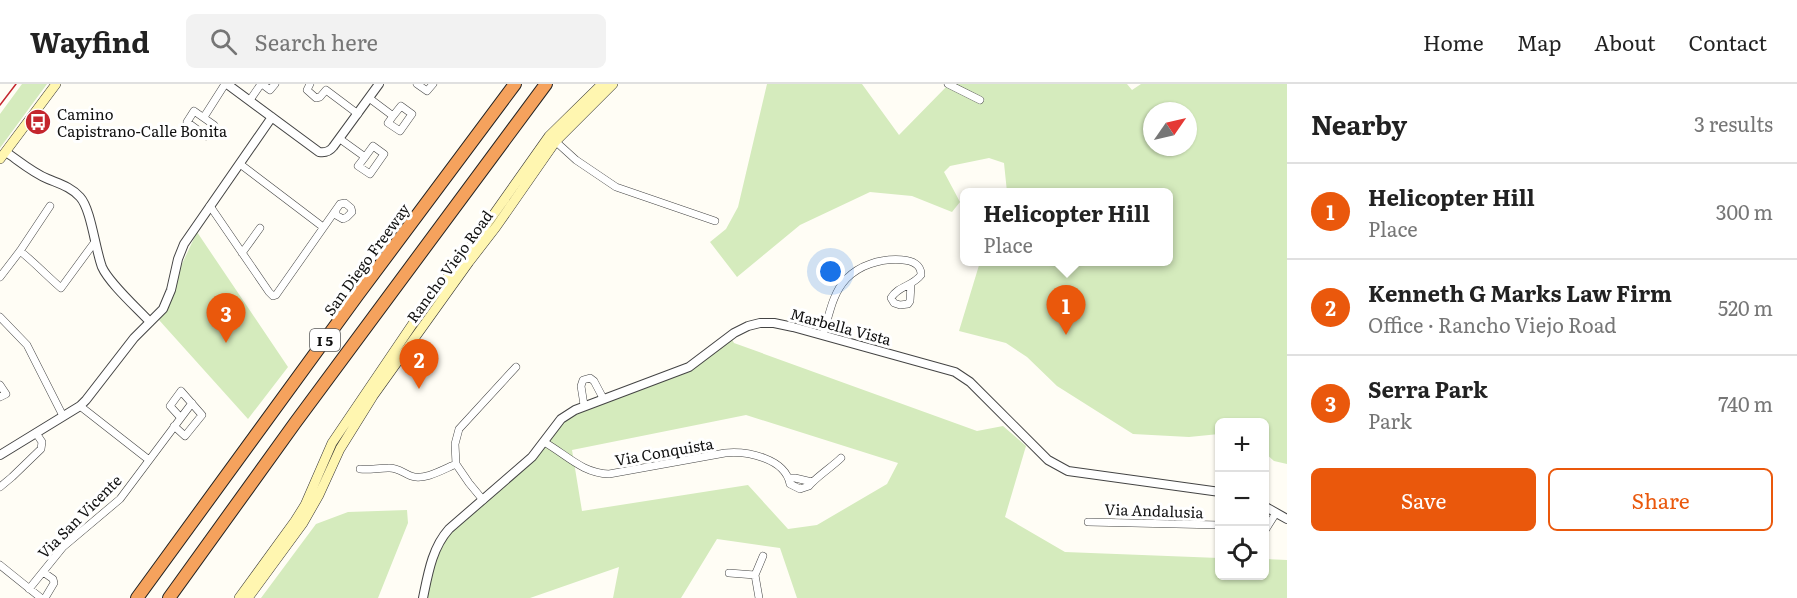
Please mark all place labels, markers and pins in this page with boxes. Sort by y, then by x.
place label: Camino Capistrano-Calle Bonita [57,102,228,142]
bus stop icon: Camino Capistrano-Calle Bonita [23,107,53,137]
pin: 1 [1046,286,1086,335]
pin: 3 [206,294,246,343]
pin: 2 [400,340,438,389]

